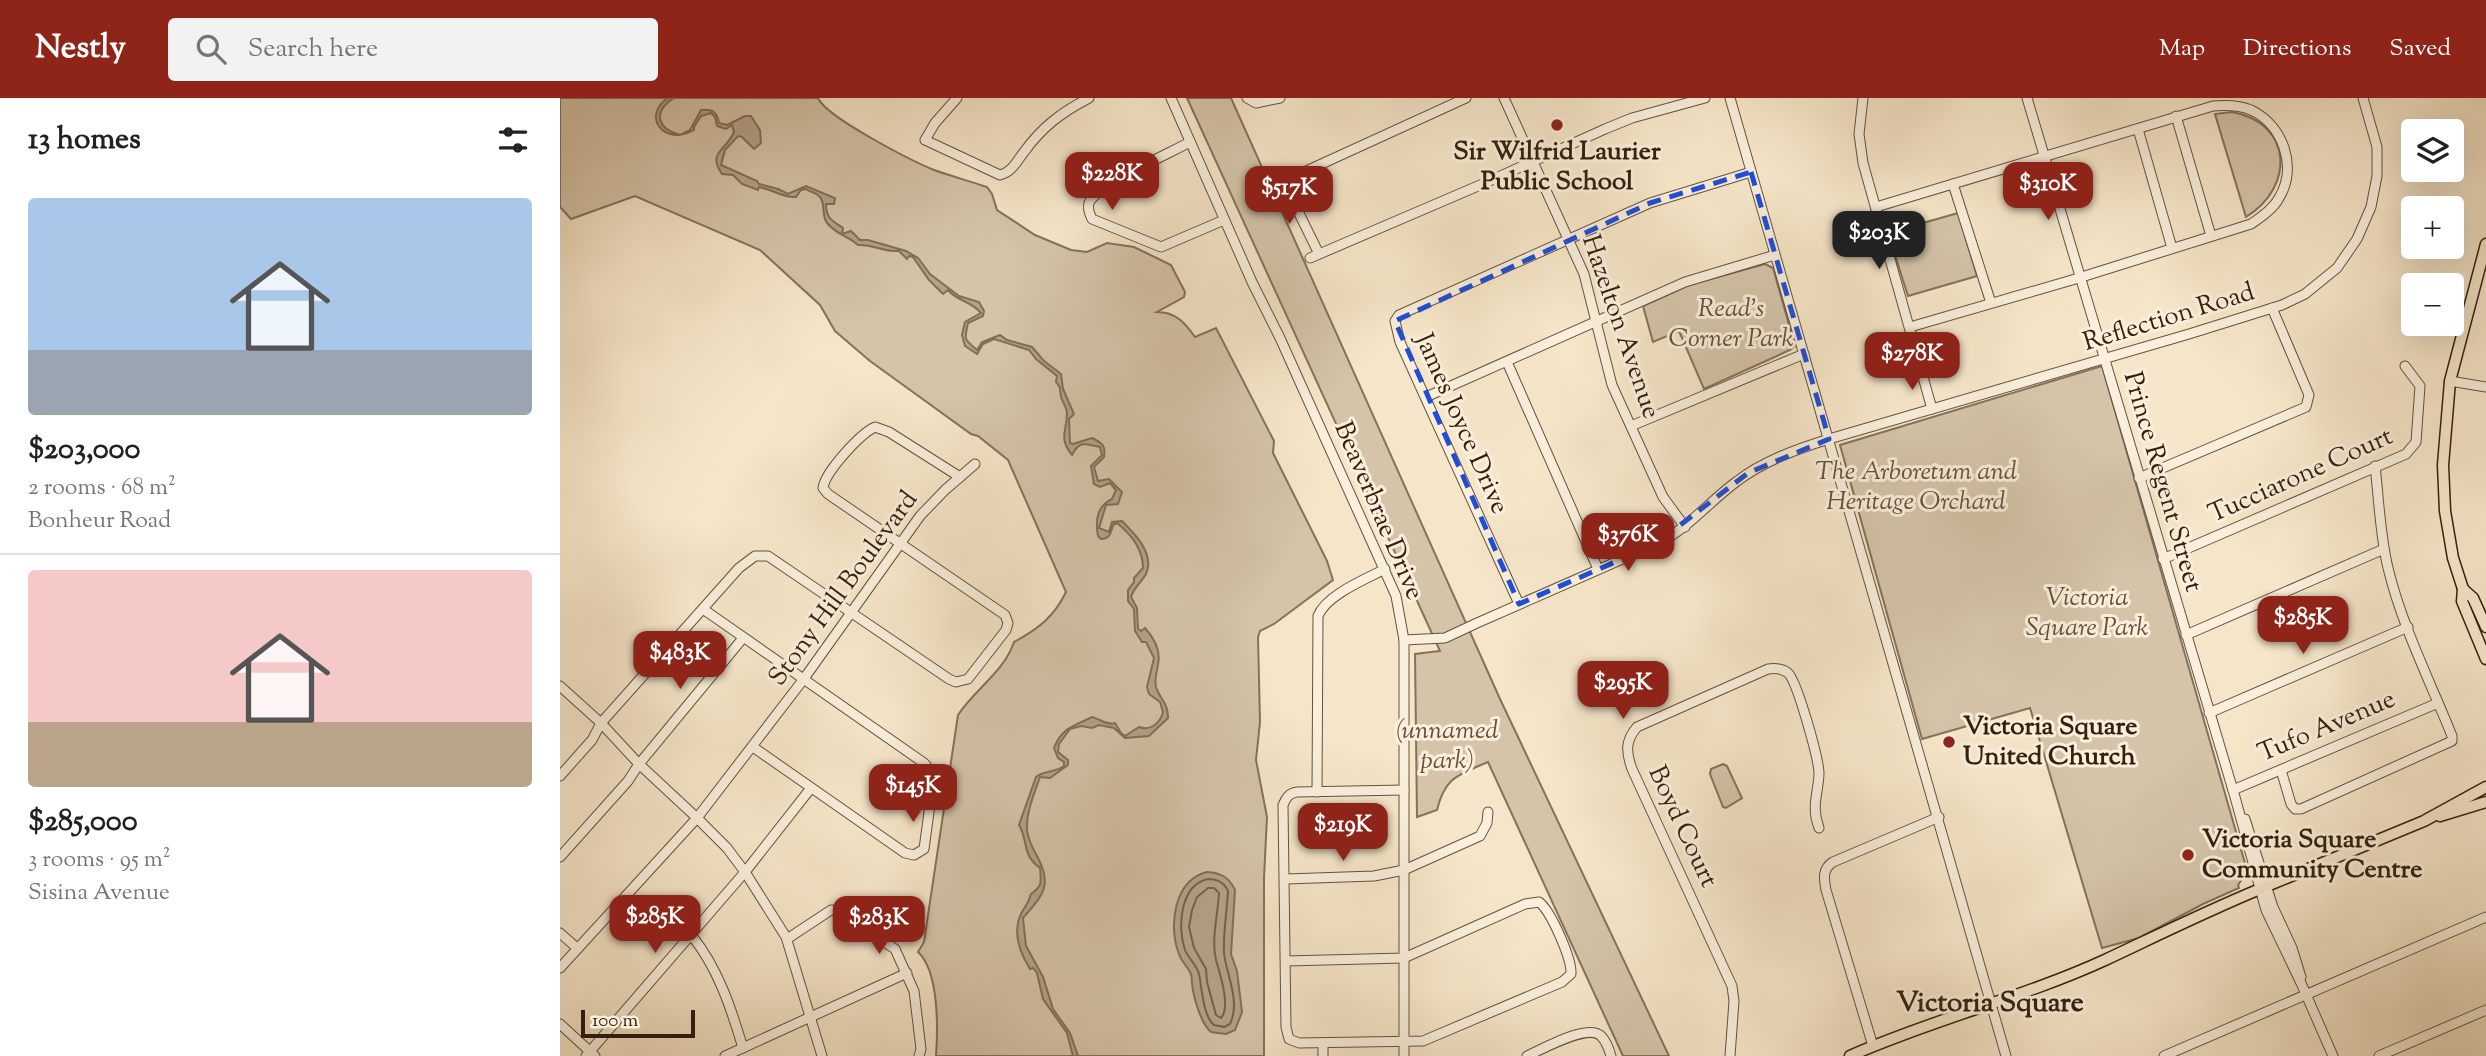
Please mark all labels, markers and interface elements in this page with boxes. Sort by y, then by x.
search box [168,18,658,81]
text: Nestly [35,25,126,73]
icon: search [192,30,230,68]
text: Search here [248,31,378,68]
text: Map [2159,32,2205,66]
text: Directions [2243,32,2351,66]
text: Saved [2389,32,2451,66]
marker: Sir Wilfrid Laurier Public School [1549,117,1565,133]
text: 13 homes [28,119,141,162]
map controls [2401,119,2464,336]
button: layers [2401,119,2464,182]
icon: filters [494,121,532,159]
place label: Sir Wilfrid Laurier Public School [1453,134,1661,201]
pin: $228K [1063,152,1161,212]
text: $228K [1081,158,1143,191]
pin: $310K [1999,162,2097,222]
pin: $517K [1240,166,1338,226]
text: $310K [2019,168,2077,201]
text: $517K [1261,172,1317,205]
button: + [2401,196,2464,259]
pin: $203K [1830,212,1928,271]
text: $203K [1848,217,1910,250]
street label: Hazelton Avenue [1571,230,1669,424]
icon: home [217,243,343,369]
button: − [2401,273,2464,336]
street label: Reflection Road [2079,274,2260,362]
park label: Read's Corner Park [1668,291,1794,358]
street label: James Joyce Drive [1404,326,1517,520]
pin: $278K [1863,332,1961,392]
text: $278K [1881,338,1943,371]
street label: Prince Regent Street [2113,368,2211,596]
street label: Beaverbrae Drive [1324,416,1432,606]
street label: Tucciarone Court [2203,419,2399,533]
text: $203,000 [28,429,140,472]
park label: The Arboretum and Heritage Orchard [1815,454,2017,521]
text: 2 rooms · 68 m² [28,472,176,505]
street label: Stony Hill Boulevard [760,483,928,694]
text: Bonheur Road [28,505,171,538]
pin: $376K [1579,514,1677,573]
text: $376K [1597,519,1659,552]
park label: Victoria Square Park [2026,580,2149,647]
pin: $285K [2254,596,2352,656]
text: $285K [2273,602,2333,635]
icon: home [217,615,343,741]
pin: $483K [631,632,729,691]
text: $483K [649,637,711,670]
pin: $295K [1574,662,1672,721]
text: $295K [1594,667,1652,700]
street label: Tufo Avenue [2253,681,2401,773]
place label: Victoria Square United Church [1963,709,2137,776]
park label: (unnamed park) [1396,713,1498,780]
marker: Victoria Square United Church [1941,734,1957,750]
street label: Boyd Court [1638,760,1726,894]
pin: $145K [864,764,962,824]
text: $145K [885,770,941,803]
text: $285,000 [28,801,138,844]
pin: $219K [1294,804,1392,863]
text: $219K [1314,809,1372,842]
place label: Victoria Square Community Centre [2202,822,2422,889]
text: 3 rooms · 95 m² [28,844,171,877]
marker: Victoria Square Community Centre [2180,847,2196,863]
text: Sisina Avenue [28,877,170,910]
pin: $285K [606,896,704,955]
pin: $283K [830,896,928,956]
text: $285K [625,901,685,934]
text: $283K [849,902,909,935]
district label: Victoria Square [1896,984,2084,1024]
scale bar [581,1007,695,1039]
text: 100 m [592,1008,638,1035]

